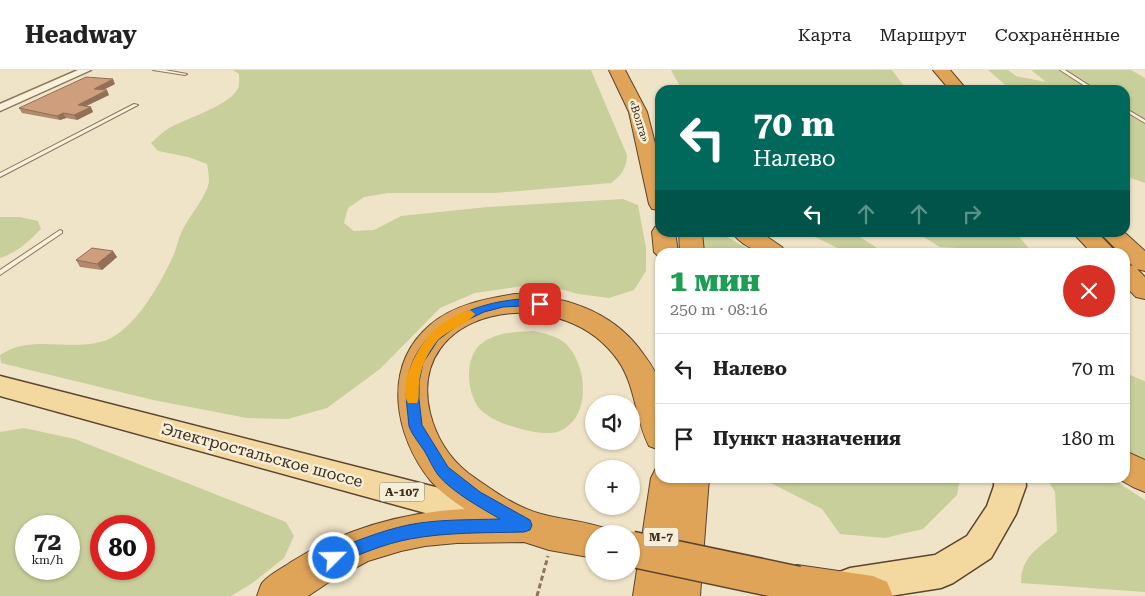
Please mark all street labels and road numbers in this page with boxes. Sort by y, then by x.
street label: «Волга» [626,98,652,144]
street label: Электростальское шоссе [159,419,365,491]
road number: А-107 [380,482,424,502]
road number: М-7 [644,528,678,547]

